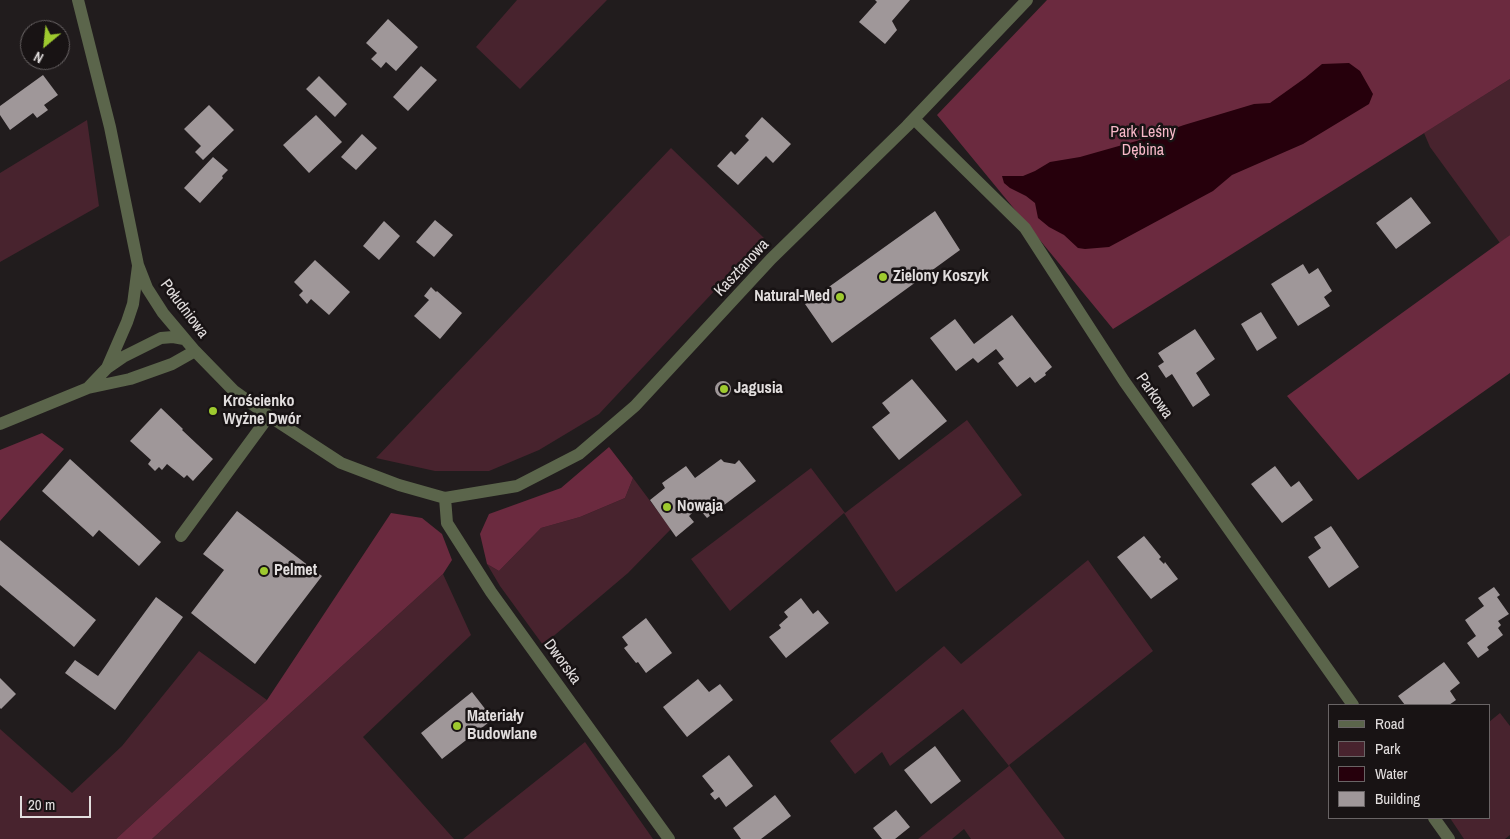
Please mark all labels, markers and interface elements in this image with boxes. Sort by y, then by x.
north arrow [20,20,70,70]
text: N [31,47,46,67]
park label: Park Leśny Dębina [1110,123,1176,161]
street label: Kasztanowa [711,235,773,301]
place label: Zielony Koszyk [893,267,989,287]
marker: Zielony Koszyk [877,271,889,283]
street label: Południowa [156,276,212,342]
place label: Natural-Med [754,287,830,307]
marker: Natural-Med [834,291,846,303]
street label: Parkowa [1131,370,1177,422]
place label: Jagusia [734,379,783,399]
marker: Jagusia [718,383,730,395]
place label: Krościenko Wyżne Dwór [223,392,301,430]
marker: Krościenko Wyżne Dwór [207,405,219,417]
place label: Nowaja [677,497,723,517]
marker: Nowaja [661,501,673,513]
place label: Pelmet [274,561,317,581]
marker: Pelmet [258,565,270,577]
street label: Dworska [539,636,585,688]
legend [1328,704,1490,819]
place label: Materiały Budowlane [467,707,537,745]
text: Road [1375,713,1404,734]
marker: Materiały Budowlane [451,720,463,732]
text: Park [1375,738,1400,759]
text: Water [1375,763,1407,784]
scale bar [22,786,94,818]
text: Building [1375,788,1420,809]
text: 20 m [28,794,55,815]

